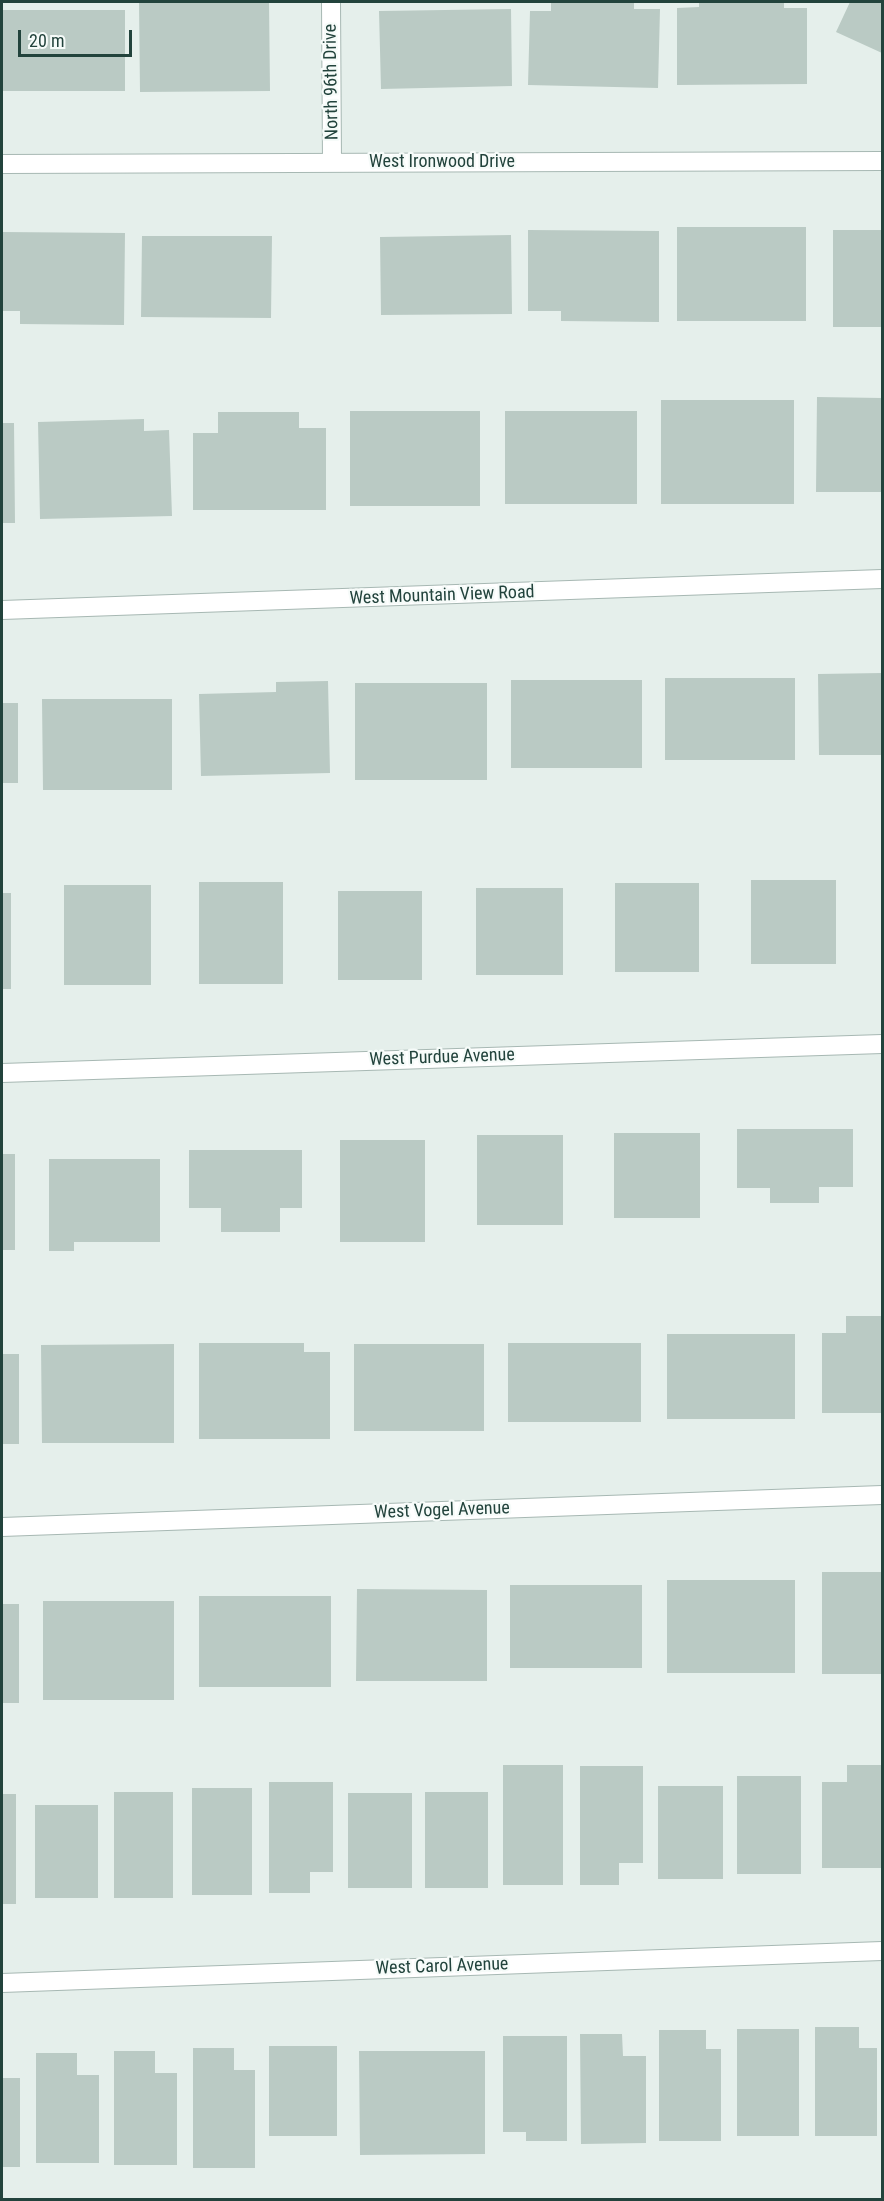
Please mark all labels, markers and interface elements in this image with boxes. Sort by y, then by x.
scale bar [21,18,135,56]
street label: North 96th Drive [320,24,344,140]
text: 20 m [29,30,64,51]
street label: West Ironwood Drive [369,151,515,173]
street label: West Mountain View Road [349,582,535,610]
street label: West Purdue Avenue [369,1045,515,1071]
street label: West Vogel Avenue [374,1498,510,1524]
street label: West Carol Avenue [375,1954,509,1980]

